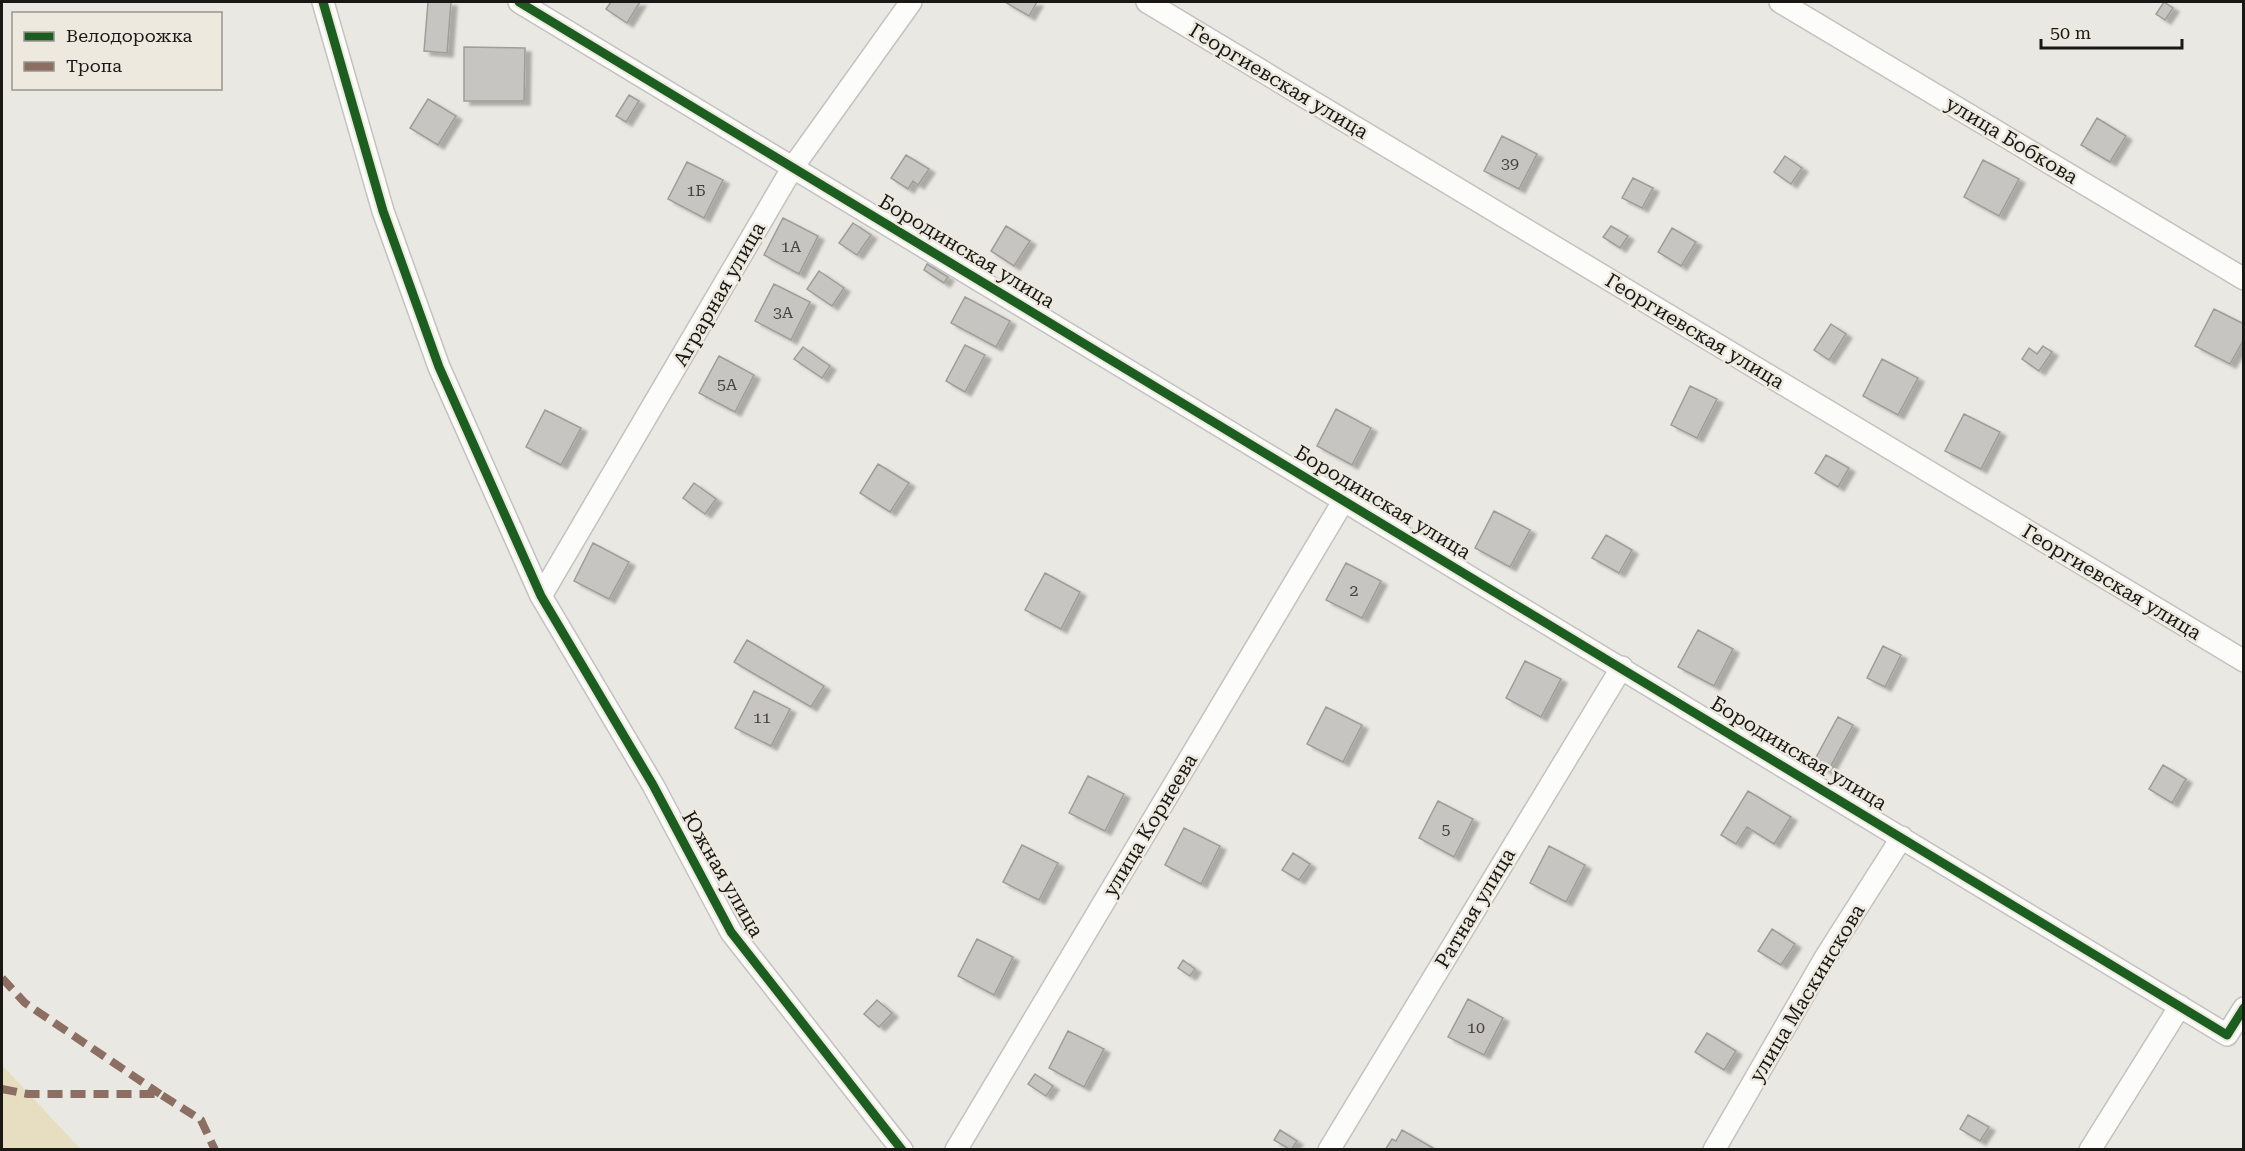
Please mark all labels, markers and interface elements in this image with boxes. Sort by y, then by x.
legend [12,12,222,90]
scale bar [2041,12,2182,50]
street label: Георгиевская улица [1185,18,1373,144]
text: 50 m [2050,22,2091,43]
text: Велодорожка [66,25,192,46]
text: Тропа [66,55,122,76]
street label: улица Бобкова [1942,91,2083,189]
house number: 39 [1501,154,1519,173]
house number: 1Б [686,181,706,200]
street label: Бородинская улица [875,189,1059,313]
street label: Аграрная улица [668,218,770,370]
house number: 1А [781,237,802,256]
street label: Георгиевская улица [1601,268,1789,394]
house number: 3А [773,303,794,322]
house number: 5А [717,375,738,394]
street label: Бородинская улица [1291,440,1475,564]
street label: Георгиевская улица [2018,519,2206,645]
house number: 2 [1350,581,1359,600]
street label: Бородинская улица [1707,691,1891,815]
house number: 11 [753,708,771,727]
street label: улица Корнеева [1098,749,1202,901]
street label: Южная улица [677,807,769,942]
house number: 5 [1442,820,1451,839]
street label: Ратная улица [1430,844,1520,972]
street label: улица Маскинскова [1744,899,1870,1086]
house number: 10 [1467,1018,1485,1037]

